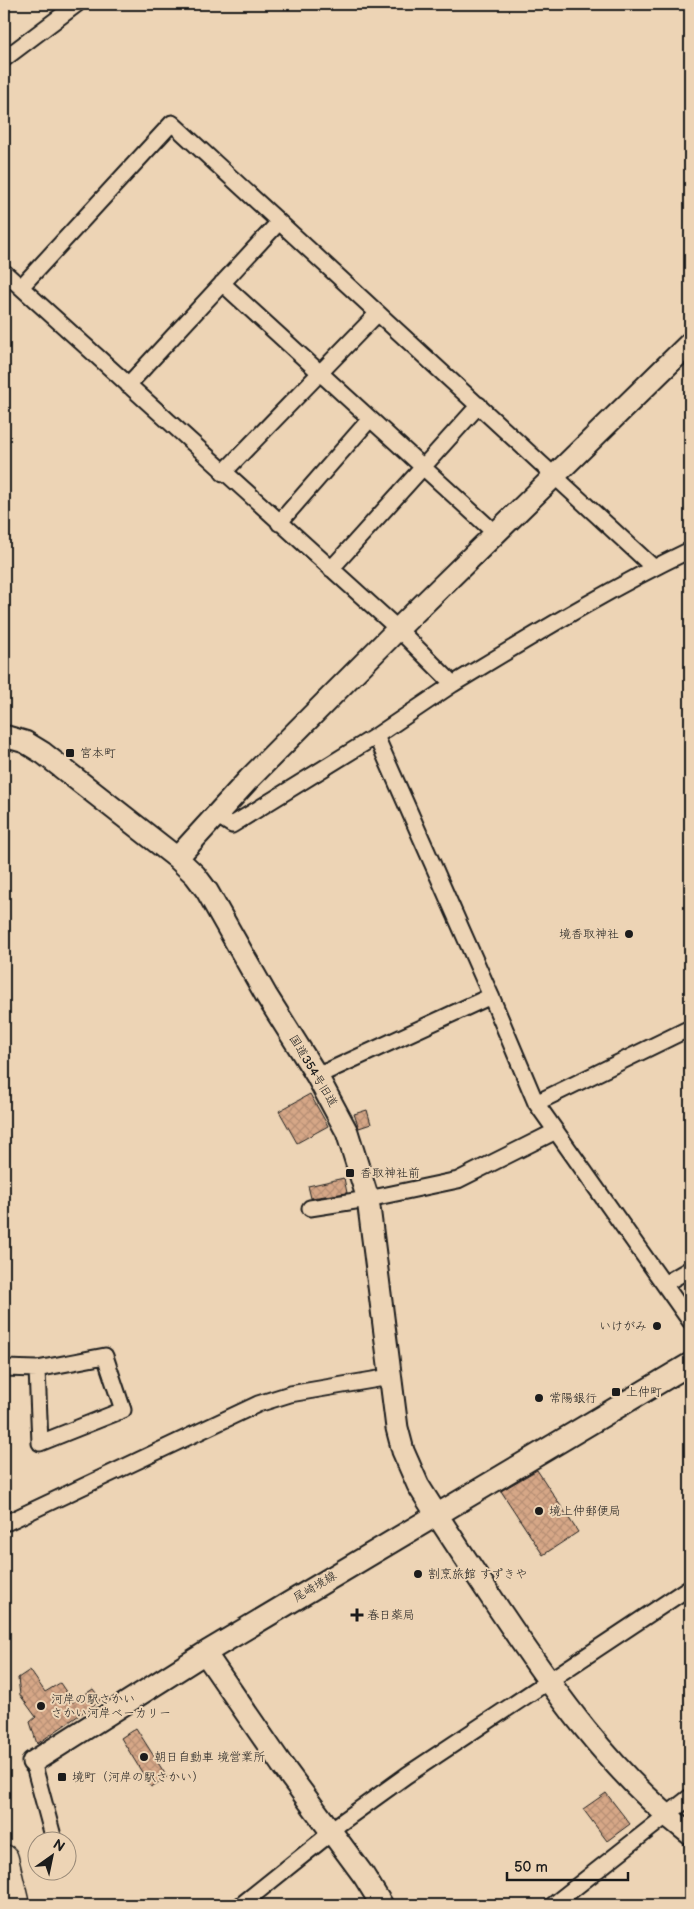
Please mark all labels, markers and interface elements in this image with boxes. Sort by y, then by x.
place label: 宮本町 [80,746,116,761]
marker: 宮本町 [64,747,76,759]
place label: 境香取神社 [559,927,619,942]
marker: 境香取神社 [623,928,635,940]
street label: 国道354号旧道 [286,1032,340,1110]
place label: 香取神社前 [360,1166,420,1181]
marker: 香取神社前 [344,1167,356,1179]
place label: いけがみ [599,1319,647,1334]
marker: いけがみ [651,1320,663,1332]
place label: 上仲町 [626,1385,662,1400]
marker: 上仲町 [610,1386,622,1398]
place label: 常陽銀行 [549,1391,597,1406]
marker: 常陽銀行 [533,1392,545,1404]
place label: 境上仲郵便局 [549,1504,621,1519]
marker: 境上仲郵便局 [533,1505,545,1517]
place label: 割烹旅館 すずきや [428,1567,527,1582]
street label: 尾崎境線 [291,1568,339,1606]
marker: 割烹旅館 すずきや [412,1568,424,1580]
place label: 春日薬局 [367,1608,415,1623]
marker: 春日薬局 [351,1609,363,1621]
place label: 河岸の駅さかい さかい河岸ベーカリー [51,1692,171,1721]
marker: 河岸の駅さかい さかい河岸ベーカリー [35,1700,47,1712]
place label: 朝日自動車 境営業所 [154,1750,265,1765]
marker: 朝日自動車 境営業所 [138,1751,150,1763]
place label: 境町（河岸の駅さかい） [72,1770,204,1785]
marker: 境町（河岸の駅さかい） [56,1771,68,1783]
north arrow [28,1832,78,1882]
text: N [50,1836,68,1856]
scale bar [507,1849,628,1881]
text: 50 m [514,1858,548,1877]

